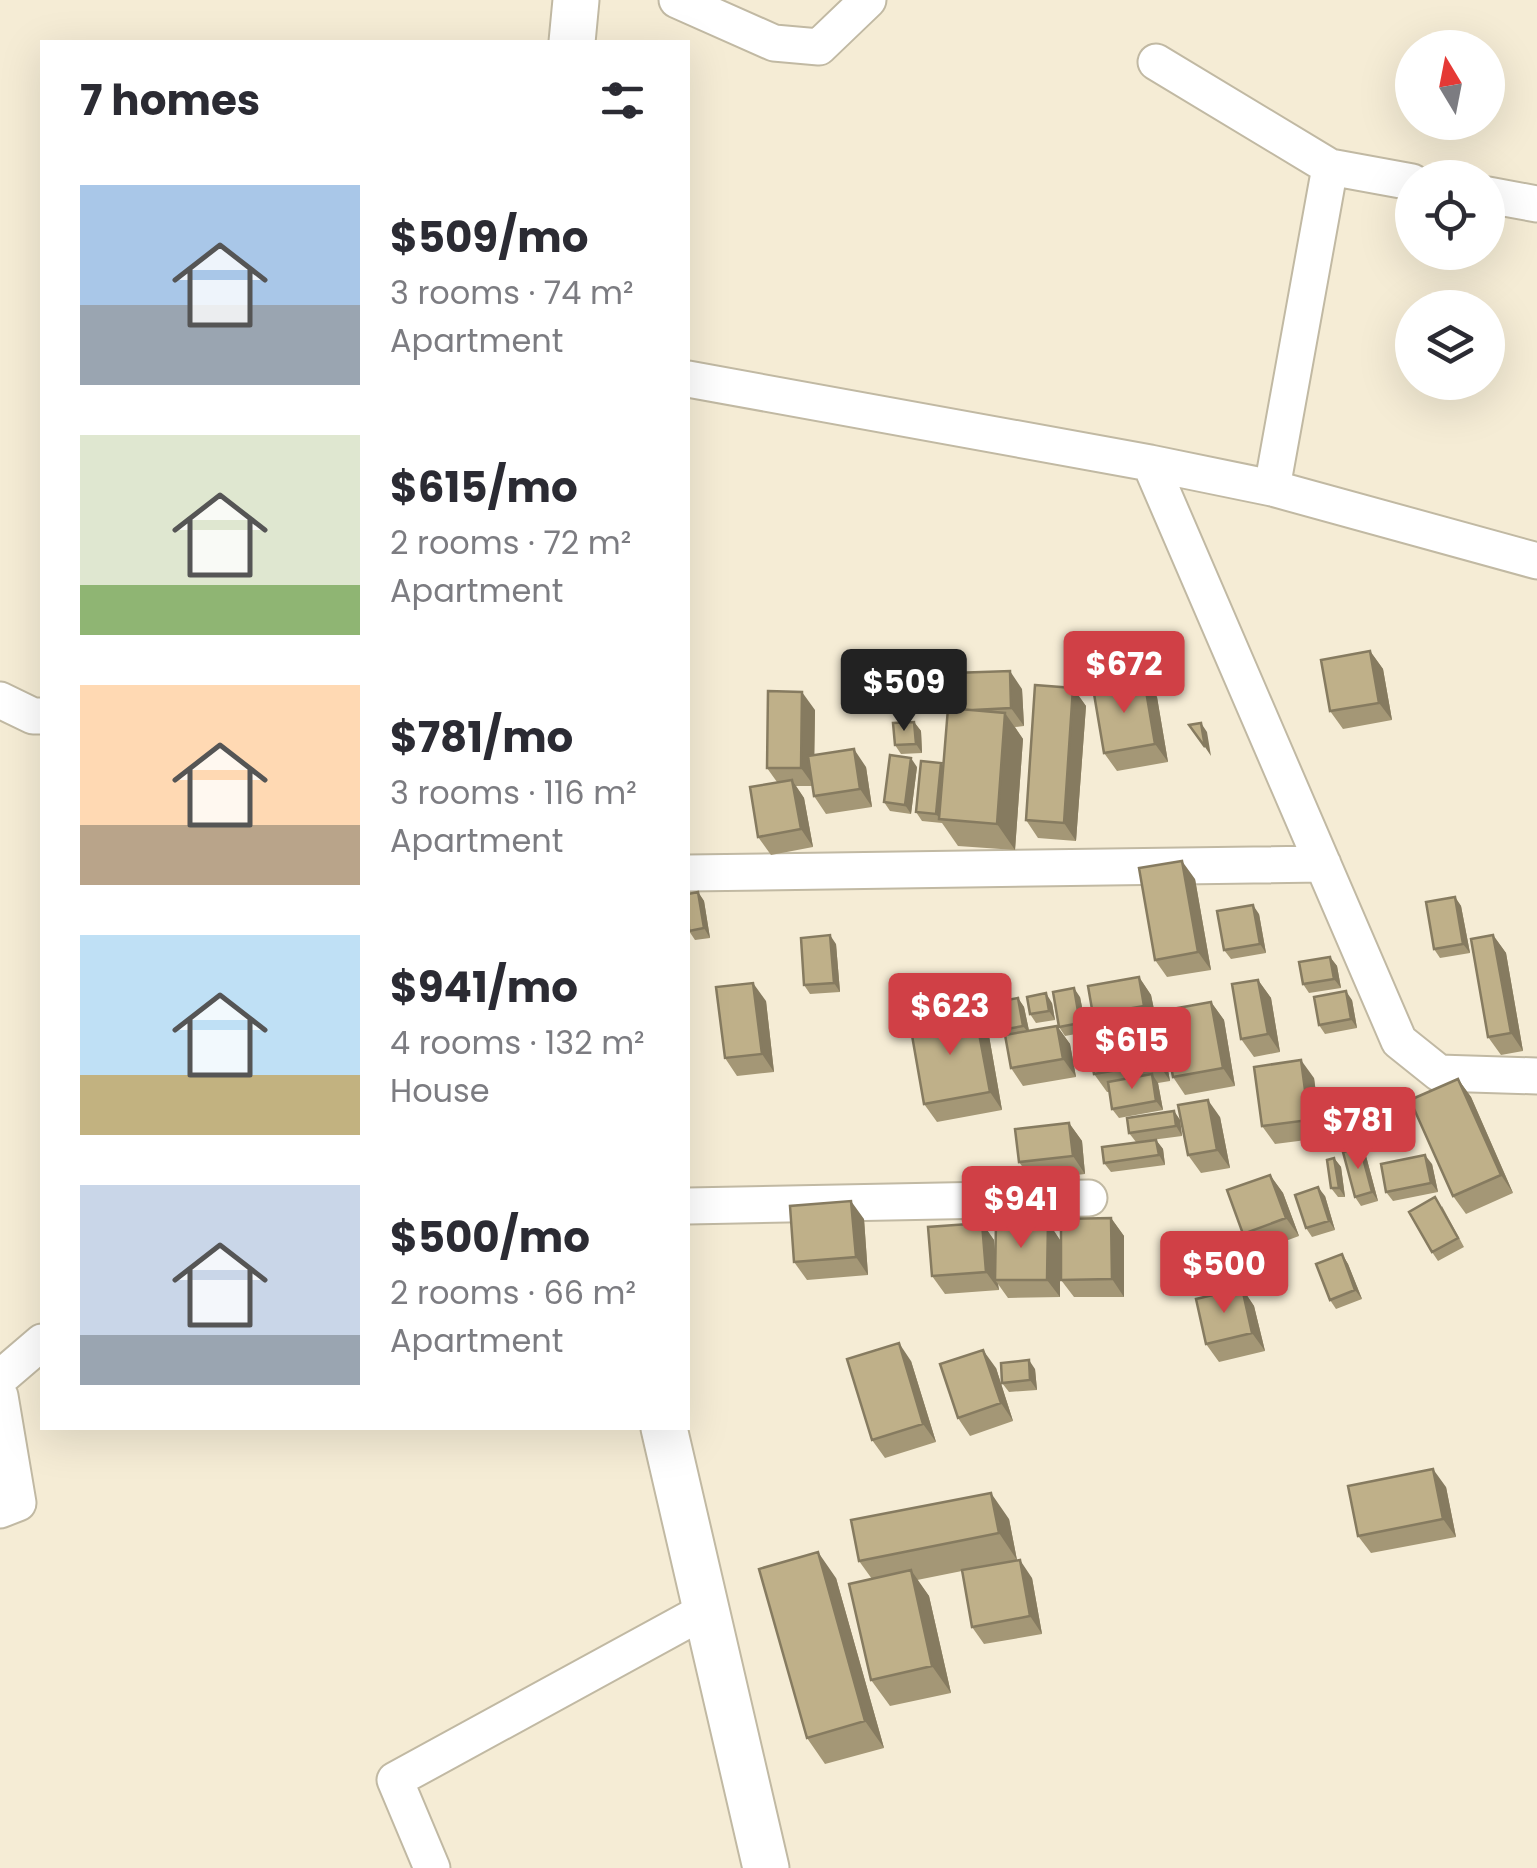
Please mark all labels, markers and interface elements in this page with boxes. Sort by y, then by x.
north arrow [1395,30,1505,140]
map controls [1395,30,1505,400]
text: 7 homes [80,71,260,130]
icon: filters [595,73,650,128]
button: locate [1395,160,1505,270]
text: $509/mo [390,208,588,267]
icon: home [160,225,280,345]
text: 3 rooms · 74 m² [390,270,634,315]
button: layers [1395,290,1505,400]
text: Apartment [390,318,563,363]
text: $615/mo [390,458,578,517]
icon: home [160,475,280,595]
text: 2 rooms · 72 m² [390,520,631,565]
text: Apartment [390,568,563,613]
pin: $672 [1065,631,1183,716]
text: $672 [1086,641,1162,686]
pin: $509 [845,649,963,734]
text: $509 [863,659,945,704]
text: $781/mo [390,708,573,767]
icon: home [160,725,280,845]
text: 3 rooms · 116 m² [390,770,637,815]
text: Apartment [390,818,563,863]
text: $941/mo [390,958,578,1017]
pin: $623 [891,973,1009,1058]
icon: home [160,975,280,1095]
text: $623 [910,983,990,1028]
pin: $615 [1073,1007,1191,1092]
text: $615 [1095,1017,1169,1062]
text: 4 rooms · 132 m² [390,1020,645,1065]
text: House [390,1068,490,1113]
pin: $781 [1299,1087,1417,1172]
text: $781 [1323,1097,1393,1142]
pin: $941 [962,1166,1080,1251]
text: $941 [984,1176,1058,1221]
text: $500/mo [390,1208,590,1267]
icon: home [160,1225,280,1345]
pin: $500 [1165,1231,1283,1316]
text: $500 [1182,1241,1266,1286]
text: 2 rooms · 66 m² [390,1270,636,1315]
text: Apartment [390,1318,563,1363]

